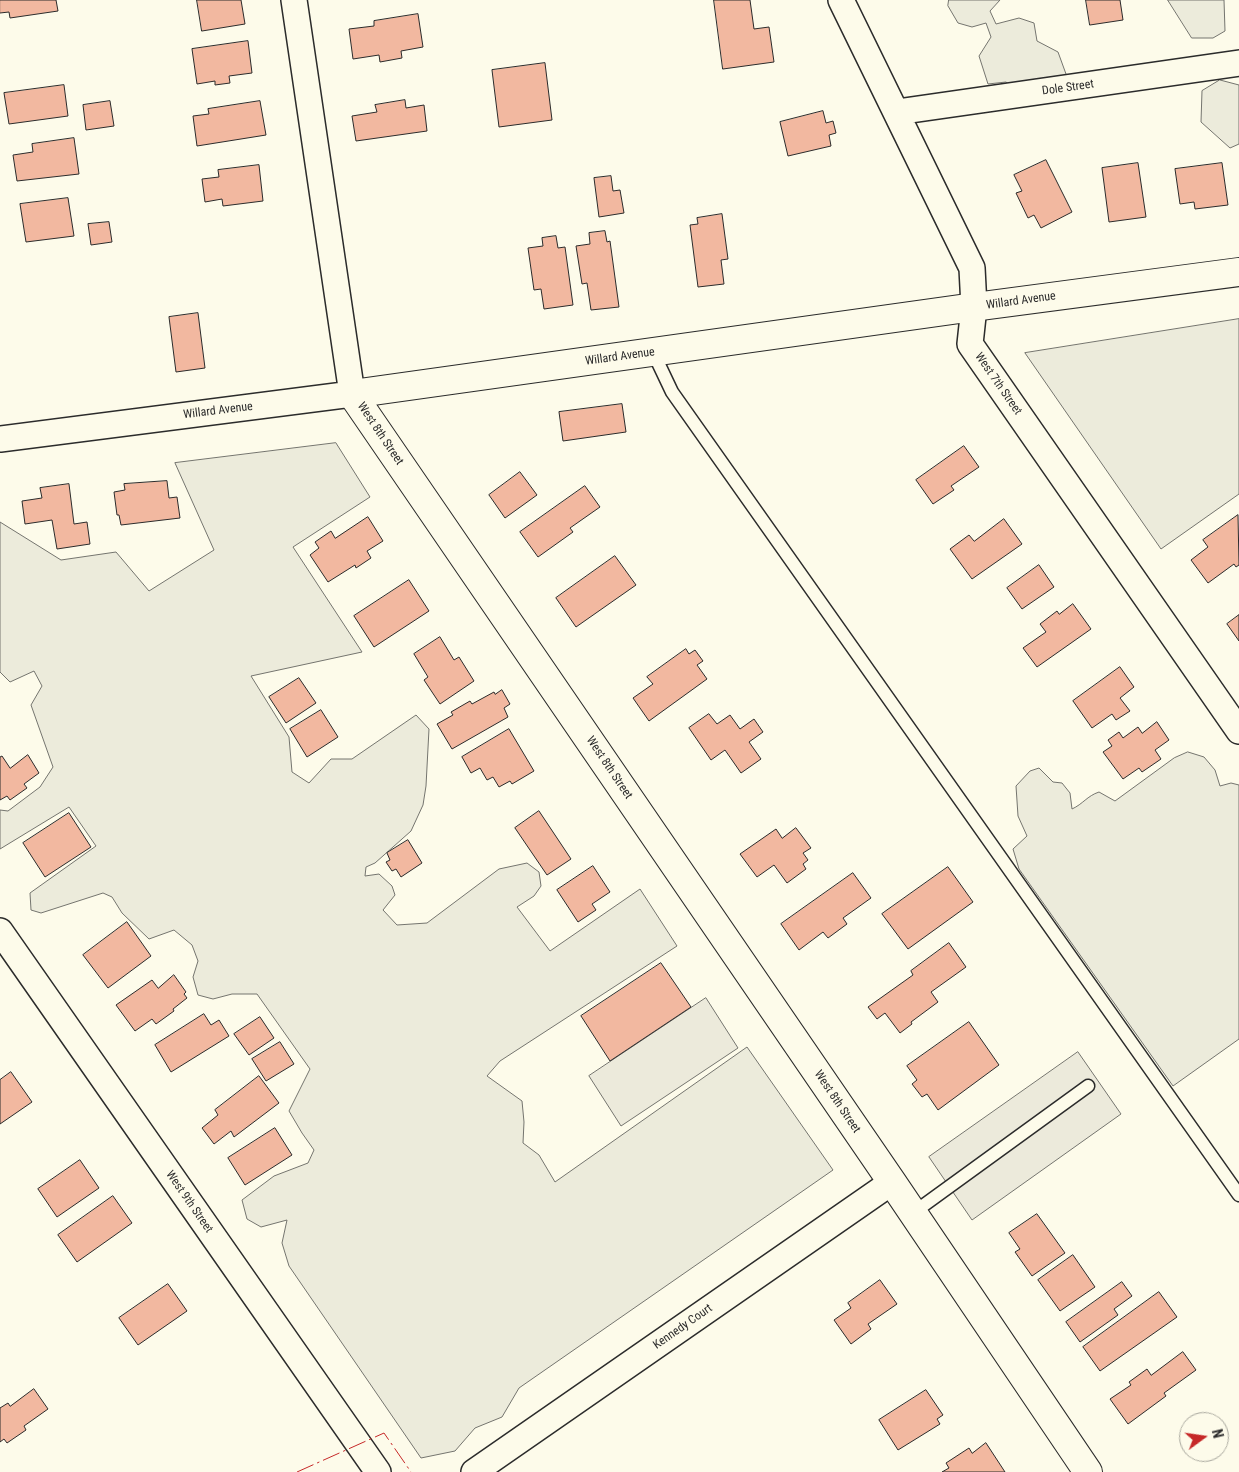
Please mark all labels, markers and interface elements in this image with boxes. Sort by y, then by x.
street label: Dole Street [1041,77,1095,99]
street label: Willard Avenue [985,289,1057,313]
street label: Willard Avenue [584,345,656,369]
street label: West 7th Street [971,350,1025,418]
street label: Willard Avenue [182,400,254,422]
street label: West 8th Street [354,400,406,468]
street label: West 8th Street [583,734,635,802]
street label: West 8th Street [811,1068,863,1136]
street label: West 9th Street [162,1168,216,1236]
street label: Kennedy Court [651,1301,715,1353]
north arrow [1179,1412,1229,1462]
text: N [1209,1428,1226,1440]

